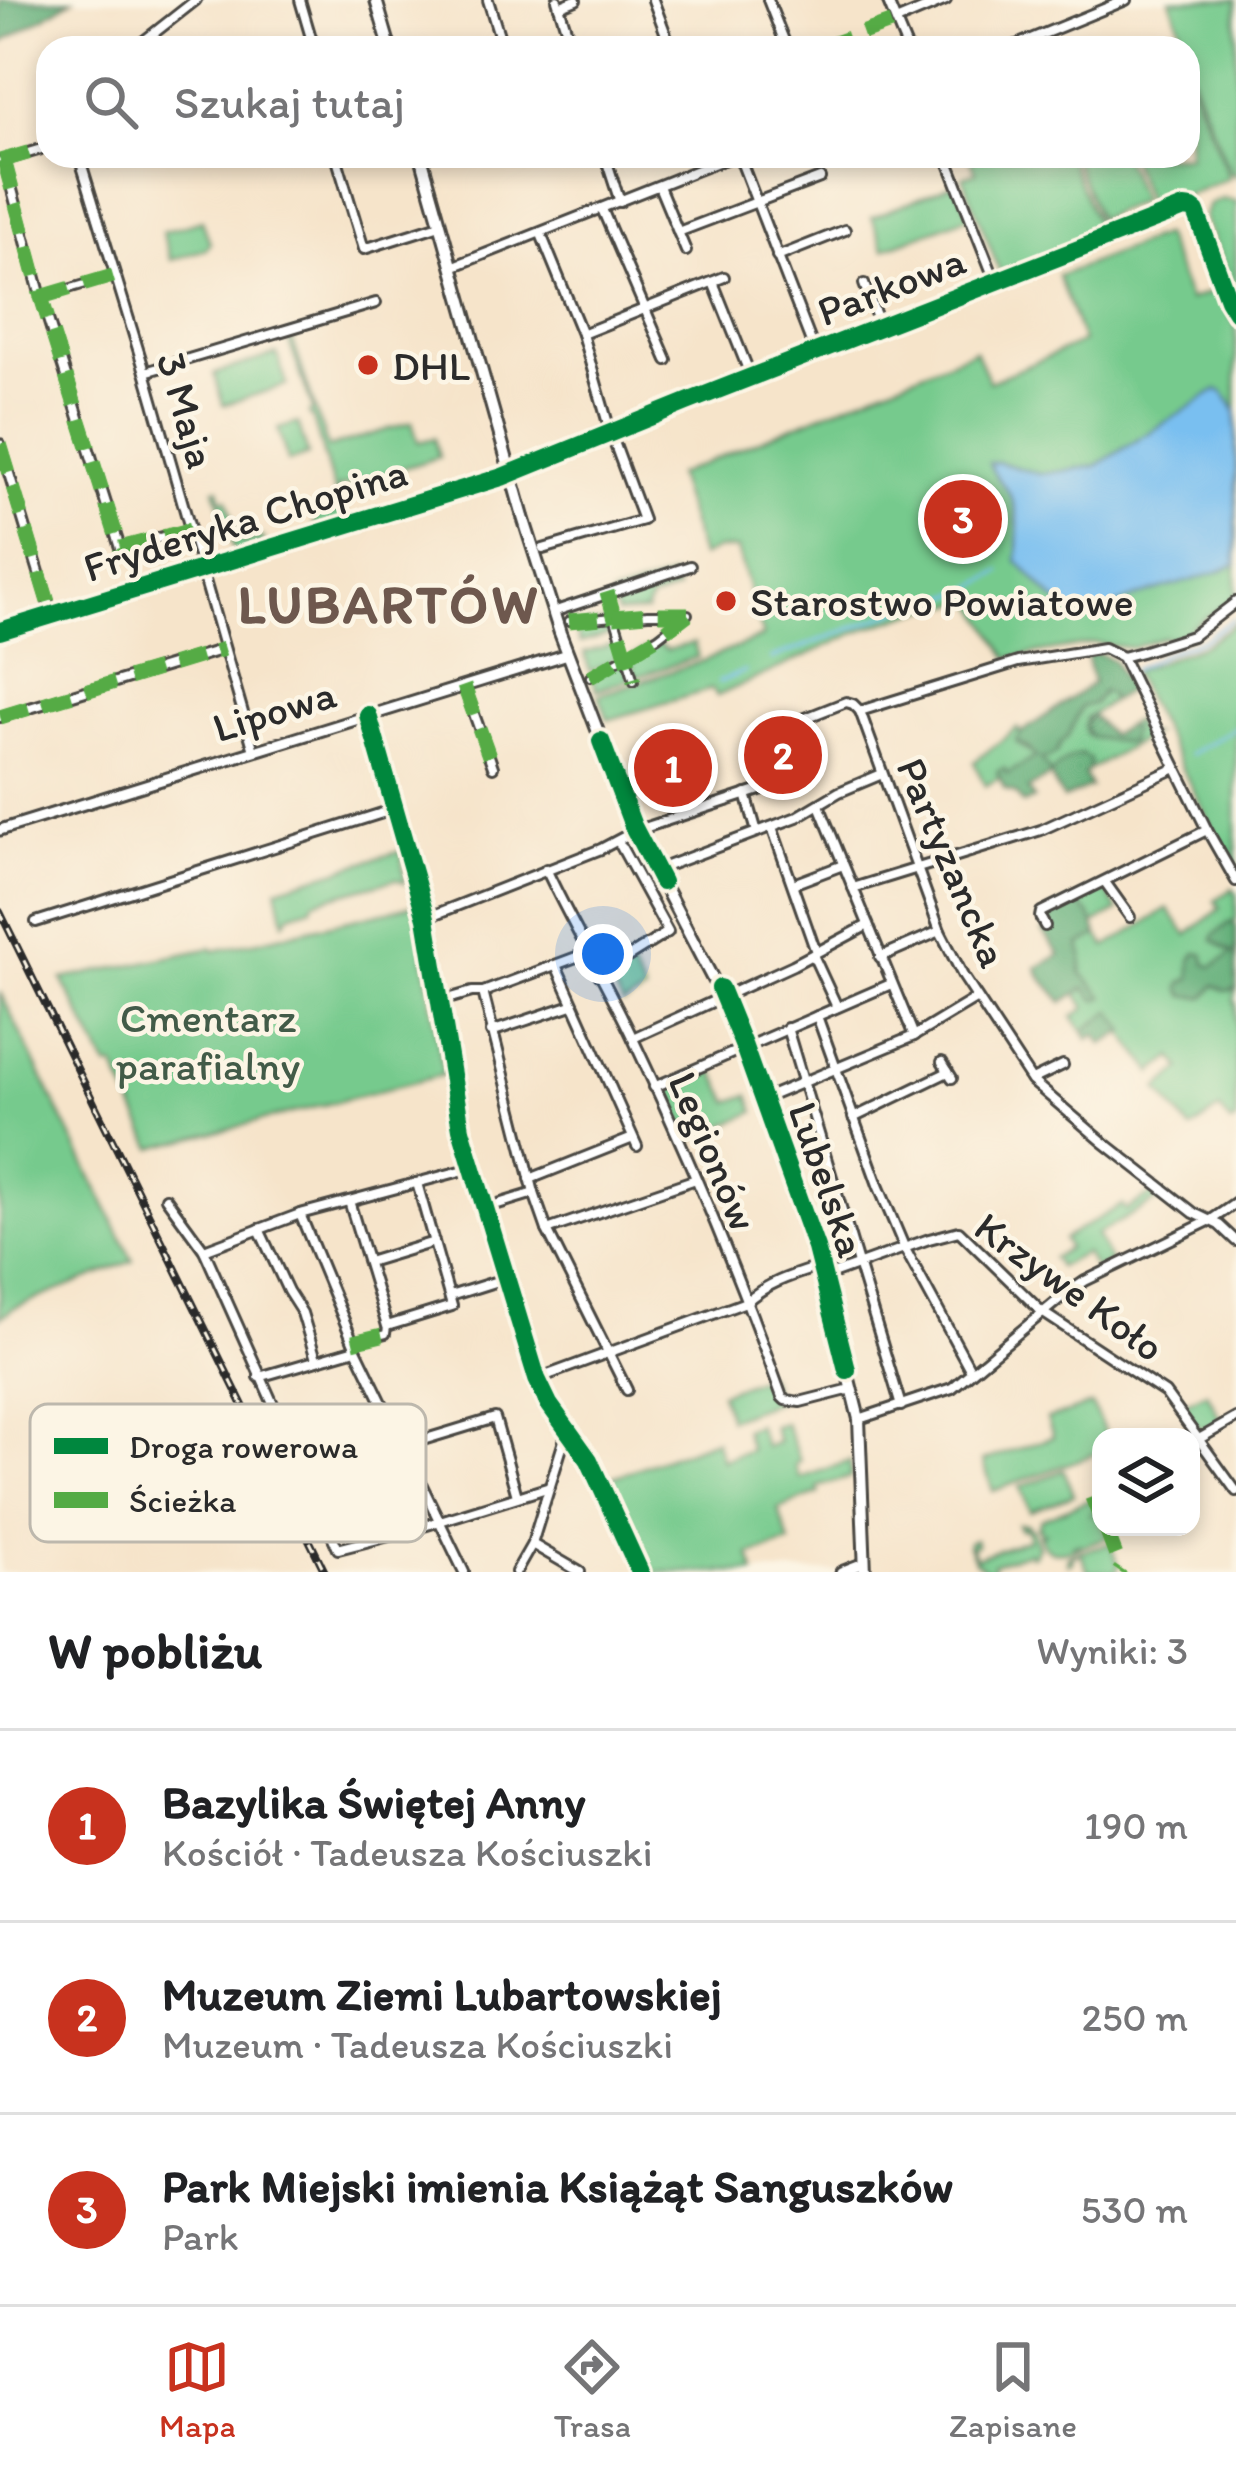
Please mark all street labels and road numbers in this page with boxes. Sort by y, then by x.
street label: Parkowa [810,234,973,337]
street label: 3 Maja [146,346,227,474]
street label: Fryderyka Chopina [77,446,413,593]
street label: Lipowa [206,668,342,753]
street label: Partyzancka [886,750,1020,975]
street label: Legionów [657,1064,770,1238]
street label: Lubelska [777,1095,878,1263]
street label: Krzywe Koło [965,1201,1174,1372]

